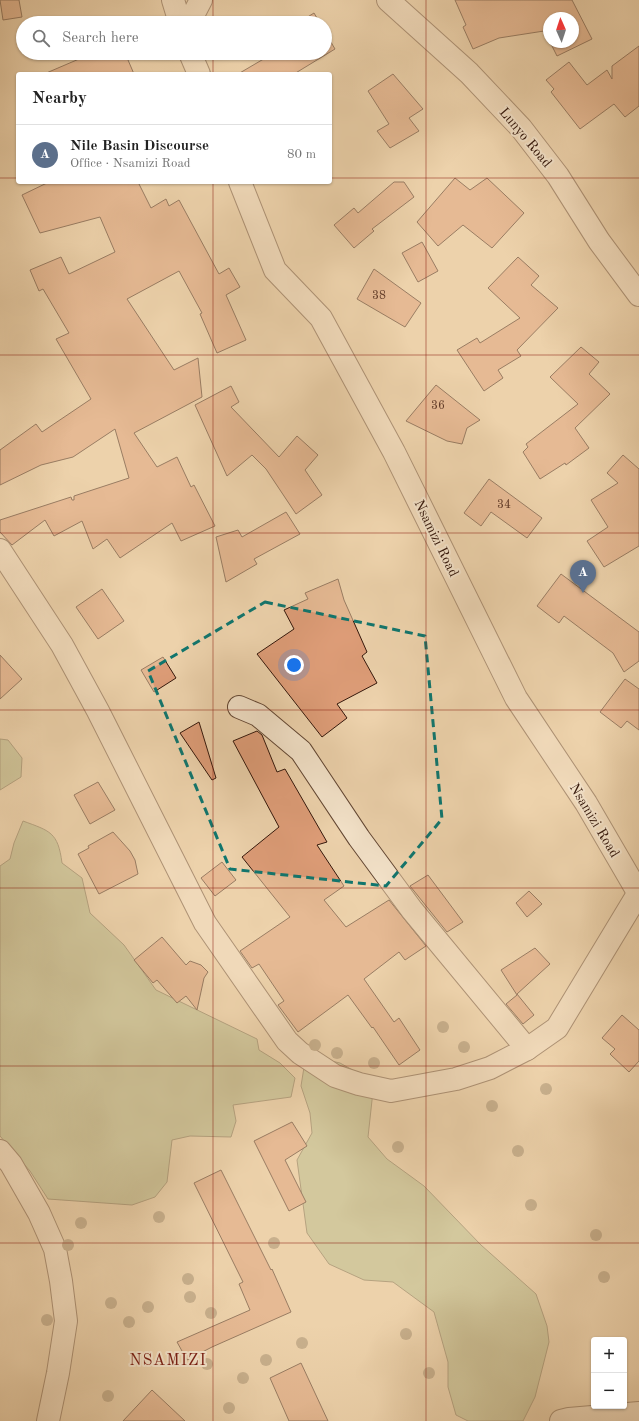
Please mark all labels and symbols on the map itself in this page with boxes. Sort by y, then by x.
north arrow [543,12,579,48]
street label: Lunyo Road [496,105,554,170]
house number: 38 [372,290,386,302]
house number: 36 [431,400,445,412]
street label: Nsamizi Road [411,498,461,579]
house number: 34 [497,499,511,511]
pin: A [570,560,596,593]
your location [284,655,304,675]
street label: Nsamizi Road [567,781,622,860]
district label: NSAMIZI [129,1353,207,1369]

